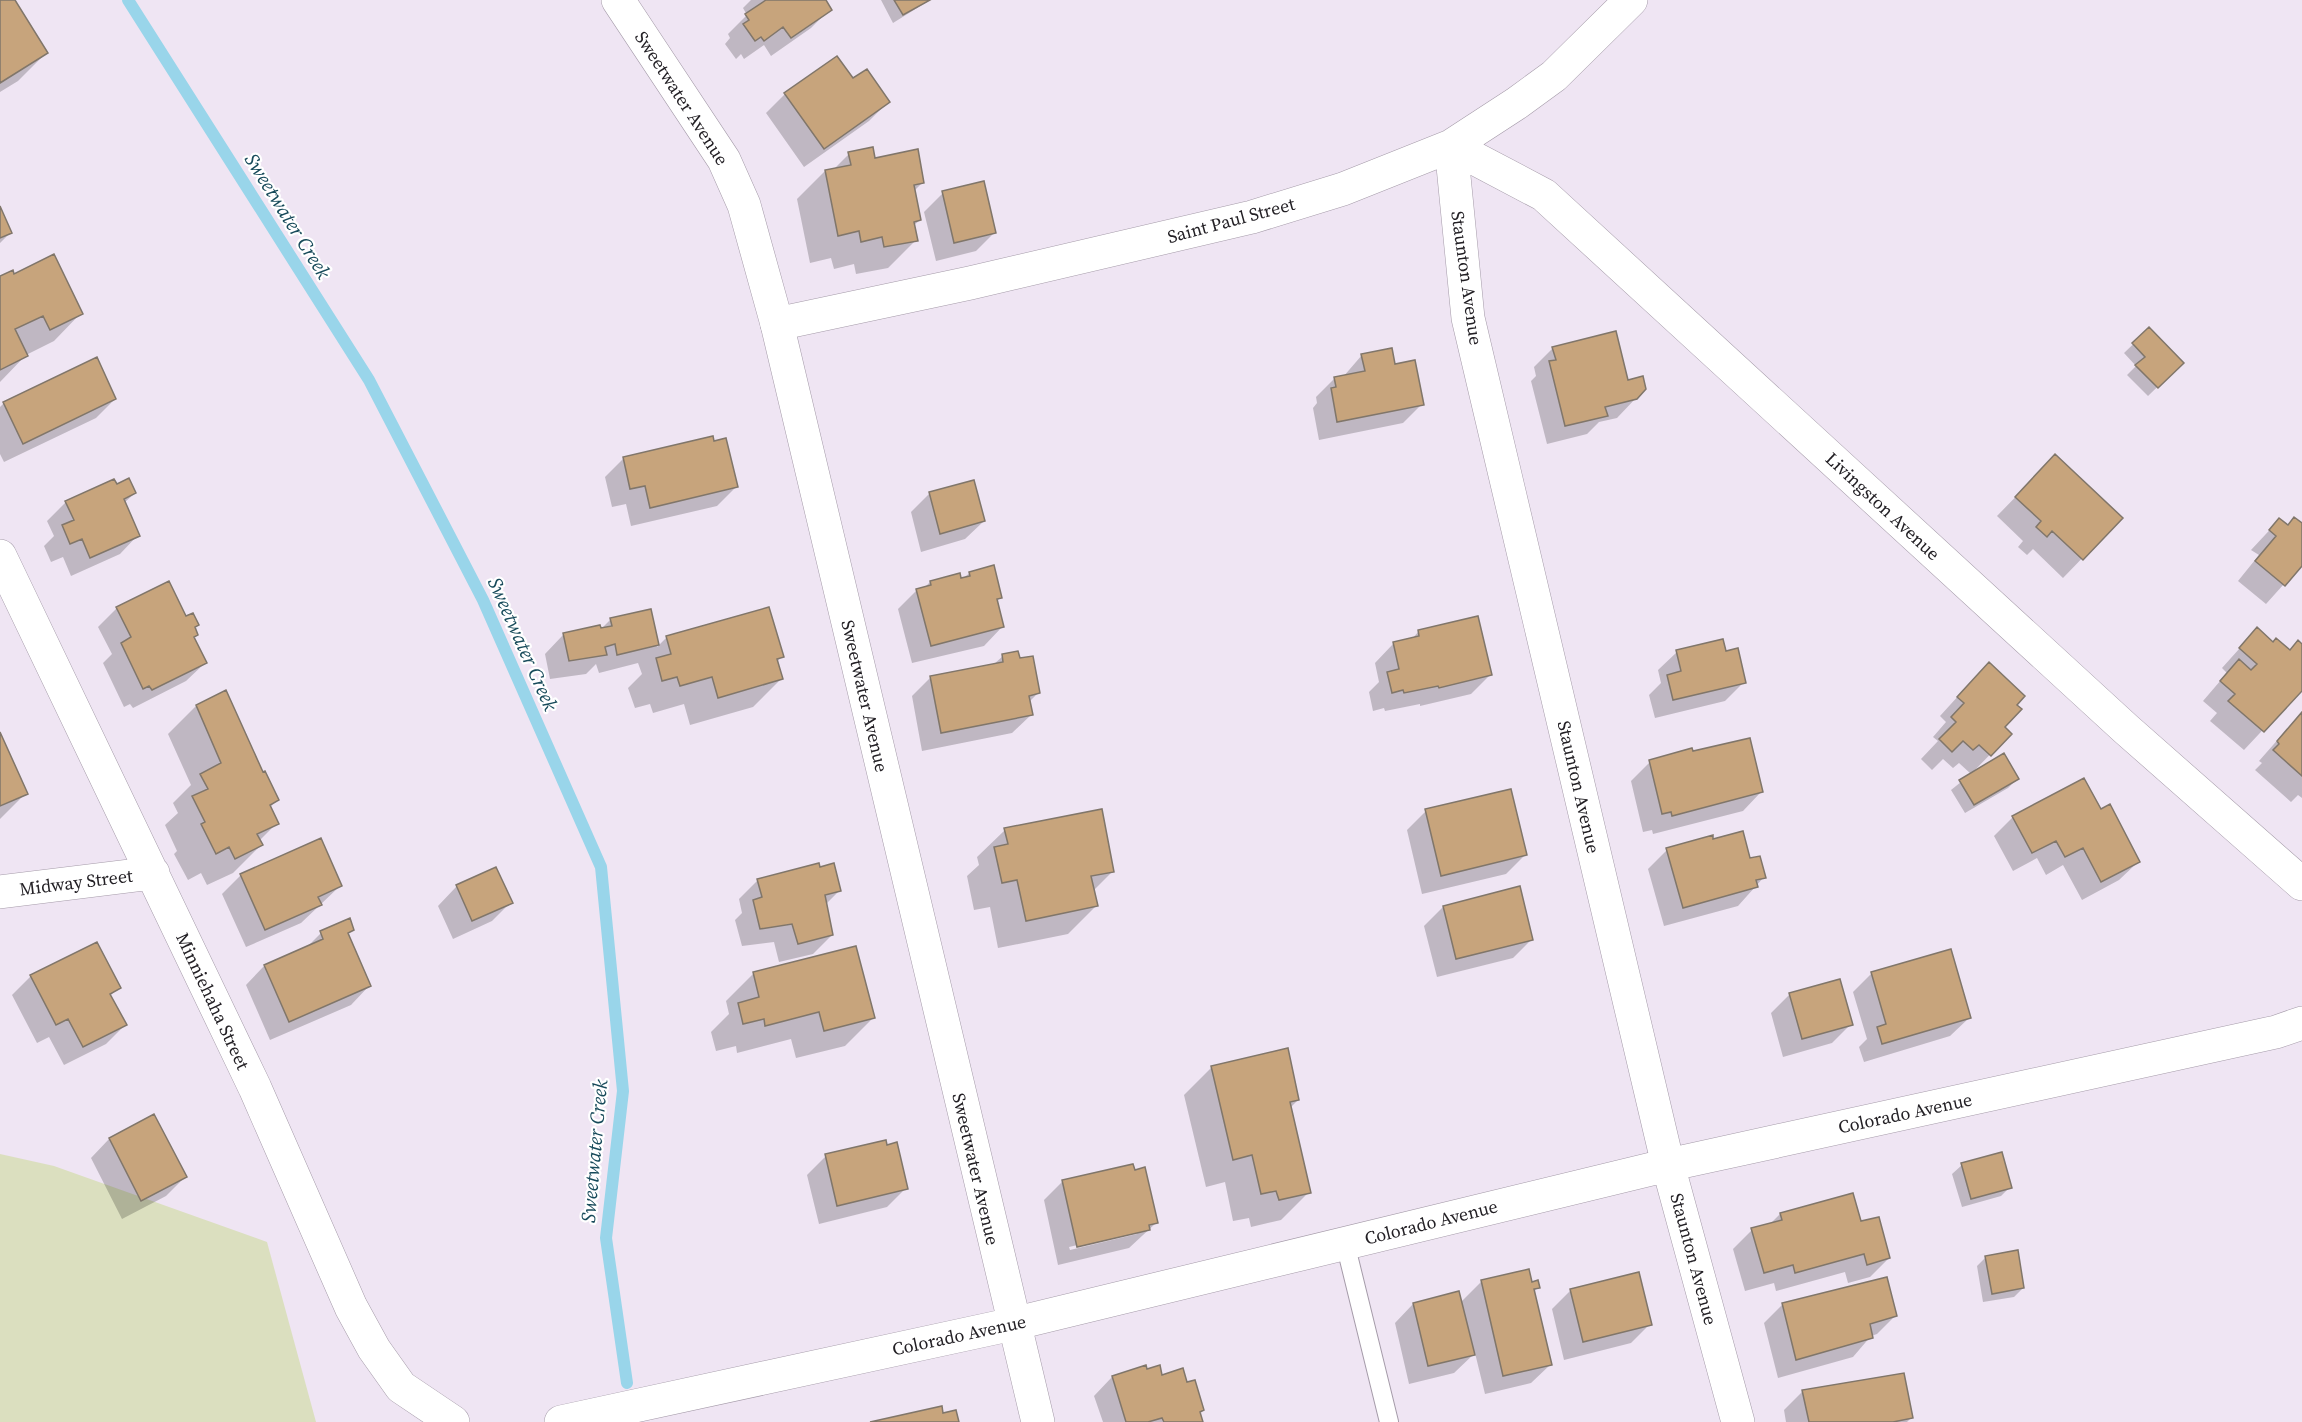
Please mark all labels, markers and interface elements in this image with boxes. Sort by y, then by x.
street label: Sweetwater Avenue [629,26,735,170]
water label: Sweetwater Creek [238,148,338,285]
street label: Saint Paul Street [1165,191,1298,249]
street label: Staunton Avenue [1445,209,1489,347]
street label: Livingston Avenue [1820,446,1946,566]
water label: Sweetwater Creek [481,573,565,716]
street label: Sweetwater Avenue [835,618,895,774]
street label: Staunton Avenue [1552,718,1606,856]
street label: Midway Street [18,863,134,901]
street label: Minniehaha Street [170,928,256,1074]
water label: Sweetwater Creek [574,1078,614,1224]
street label: Colorado Avenue [1836,1087,1974,1139]
street label: Sweetwater Avenue [946,1091,1006,1247]
street label: Staunton Avenue [1664,1190,1724,1328]
street label: Colorado Avenue [1362,1193,1500,1251]
street label: Colorado Avenue [890,1309,1028,1361]

